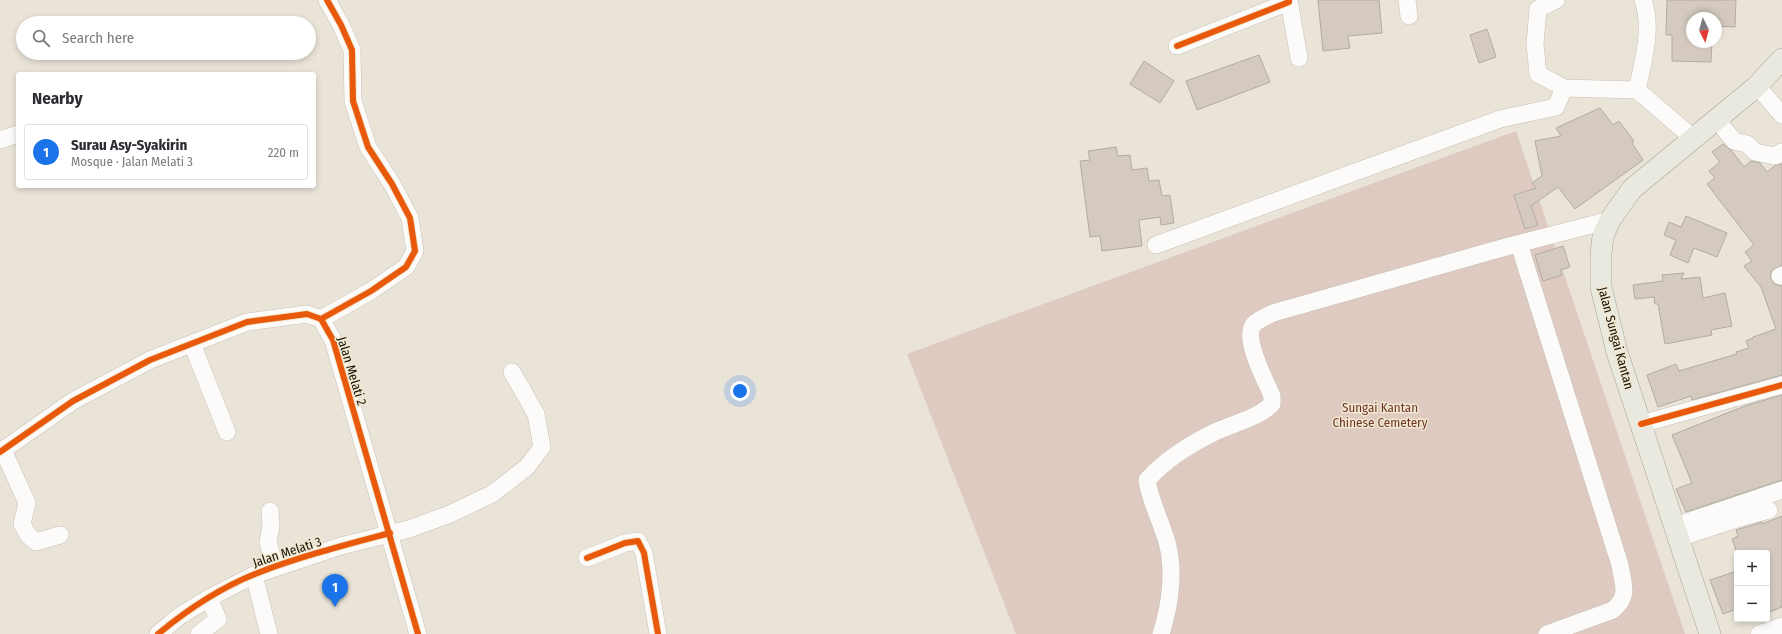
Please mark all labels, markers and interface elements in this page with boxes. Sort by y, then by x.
north arrow [1686,12,1722,48]
search box [16,16,316,60]
icon: search [30,27,52,49]
text: Search here [62,29,134,47]
text: Nearby [32,88,83,109]
text: Surau Asy-Syakirin [71,136,187,154]
text: 1 [43,145,49,160]
text: 220 m [268,145,299,160]
text: Mosque · Jalan Melati 3 [71,154,193,169]
street label: Jalan Sungai Kantan [1595,285,1637,391]
street label: Jalan Melati 2 [334,335,370,407]
your location [730,381,750,401]
park label: Sungai Kantan Chinese Cemetery [1333,400,1428,430]
street label: Jalan Melati 3 [251,534,323,570]
map controls [1734,550,1770,622]
button: + [1734,550,1770,586]
pin: 1 [322,574,348,607]
button: − [1734,586,1770,622]

